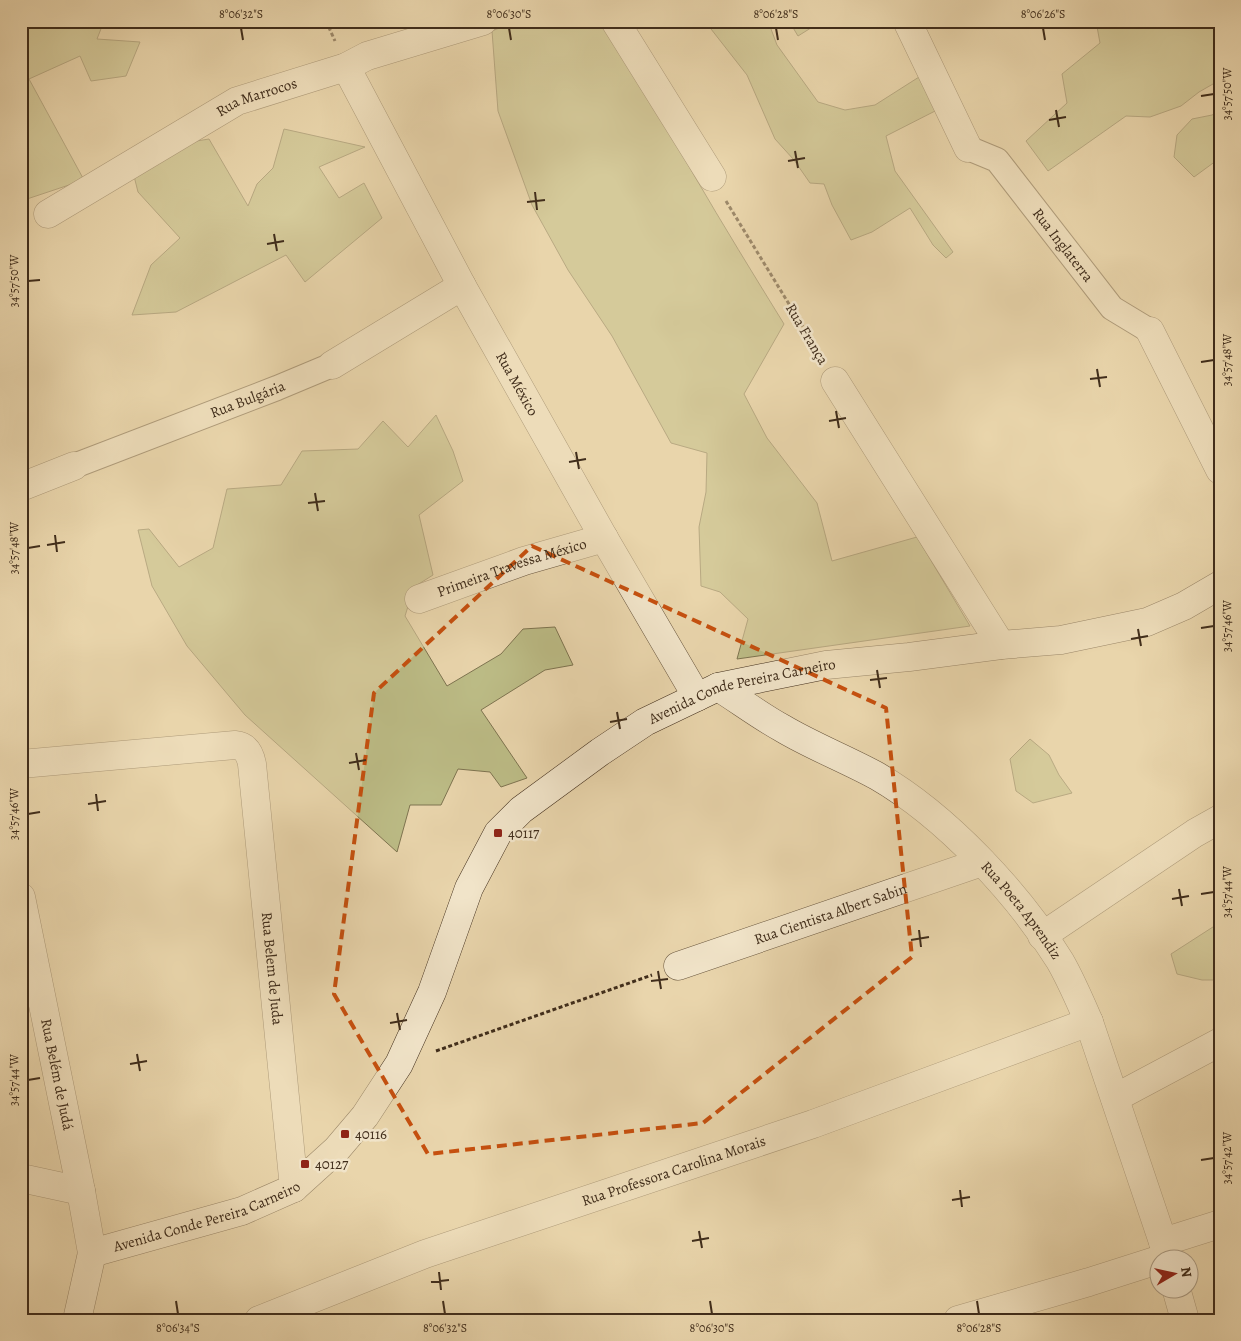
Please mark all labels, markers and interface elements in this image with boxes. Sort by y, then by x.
text: 8°06'32"S [219,6,263,22]
text: 8°06'30"S [487,6,531,22]
text: 8°06'28"S [754,6,798,22]
text: 8°06'26"S [1021,6,1065,22]
text: 34°57'50"W [1219,67,1235,120]
street label: Rua Marrocos [212,73,299,121]
street label: Rua Inglaterra [1028,204,1098,286]
text: 34°57'50"W [6,254,22,307]
street label: Rua França [781,300,833,368]
text: 34°57'48"W [1219,333,1235,386]
street label: Rua México [491,348,543,419]
street label: Rua Bulgária [207,376,288,423]
text: 34°57'48"W [6,521,22,574]
street label: Primeira Travessa México [434,534,589,602]
text: 34°57'46"W [1219,599,1235,652]
street label: Avenida Conde Pereira Carneiro [644,654,836,729]
text: 34°57'46"W [6,787,22,840]
place label: 40117 [508,823,540,843]
marker: 40117 [492,827,504,839]
street label: Rua Poeta Aprendiz [977,857,1066,963]
text: 34°57'44"W [1219,865,1235,918]
street label: Rua Cientista Albert Sabin [751,878,909,949]
street label: Rua Belem de Juda [257,911,288,1026]
street label: Rua Belém de Judá [36,1017,78,1132]
text: 34°57'44"W [6,1053,22,1106]
place label: 40116 [355,1124,387,1144]
marker: 40116 [339,1128,351,1140]
street label: Rua Professora Carolina Morais [579,1131,768,1211]
text: 34°57'42"W [1219,1131,1235,1184]
place label: 40127 [315,1154,349,1174]
marker: 40127 [299,1158,311,1170]
street label: Avenida Conde Pereira Carneiro [110,1177,305,1257]
north arrow [1148,1248,1198,1298]
text: N [1176,1266,1197,1279]
text: 8°06'34"S [156,1320,200,1336]
text: 8°06'32"S [423,1320,467,1336]
text: 8°06'30"S [690,1320,734,1336]
text: 8°06'28"S [957,1320,1001,1336]

